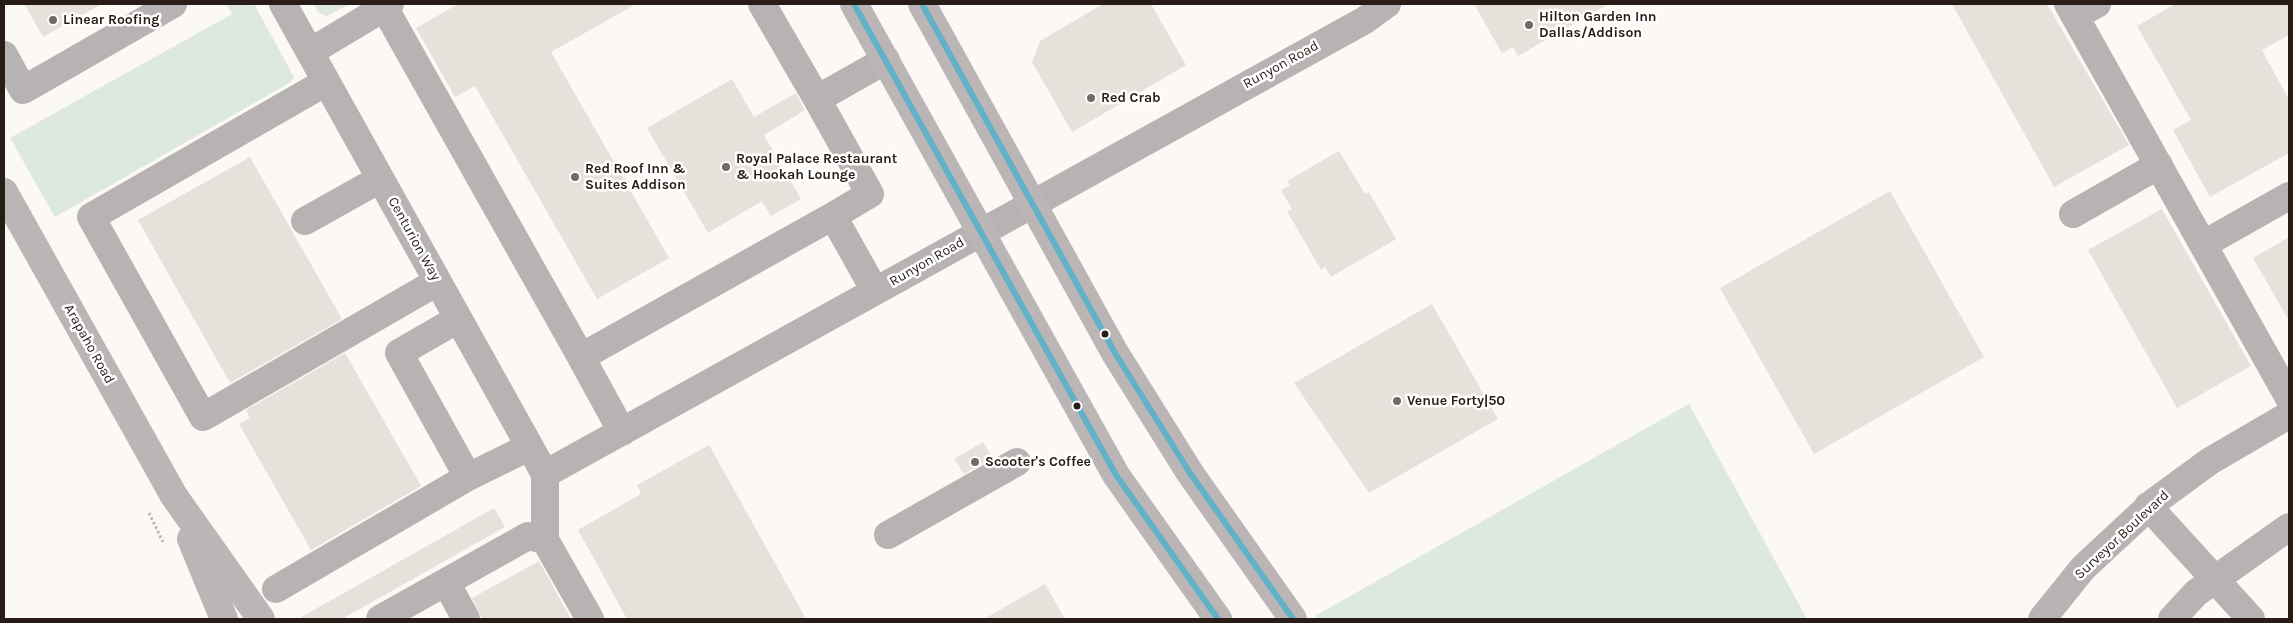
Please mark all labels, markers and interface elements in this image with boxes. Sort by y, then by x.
place label: Hilton Garden Inn Dallas/Addison [1539,9,1657,41]
place label: Linear Roofing [63,12,159,28]
marker: Linear Roofing [47,14,59,26]
marker: Hilton Garden Inn Dallas/Addison [1523,19,1535,31]
street label: Runyon Road [1240,37,1322,93]
place label: Red Crab [1101,90,1161,106]
marker: Red Crab [1085,92,1097,104]
place label: Royal Palace Restaurant & Hookah Lounge [736,151,897,184]
place label: Red Roof Inn & Suites Addison [585,161,686,193]
marker: Royal Palace Restaurant & Hookah Lounge [720,161,732,173]
marker: Red Roof Inn & Suites Addison [569,171,581,183]
street label: Centurion Way [384,194,444,284]
street label: Runyon Road [887,234,967,290]
street label: Arapaho Road [60,301,118,387]
unlabelled marker [1100,329,1110,339]
place label: Venue Forty|50 [1407,393,1505,409]
marker: Venue Forty|50 [1391,395,1403,407]
unlabelled marker [1072,401,1082,411]
place label: Scooter's Coffee [985,454,1091,470]
marker: Scooter's Coffee [969,456,981,468]
street label: Surveyor Boulevard [2071,487,2173,583]

